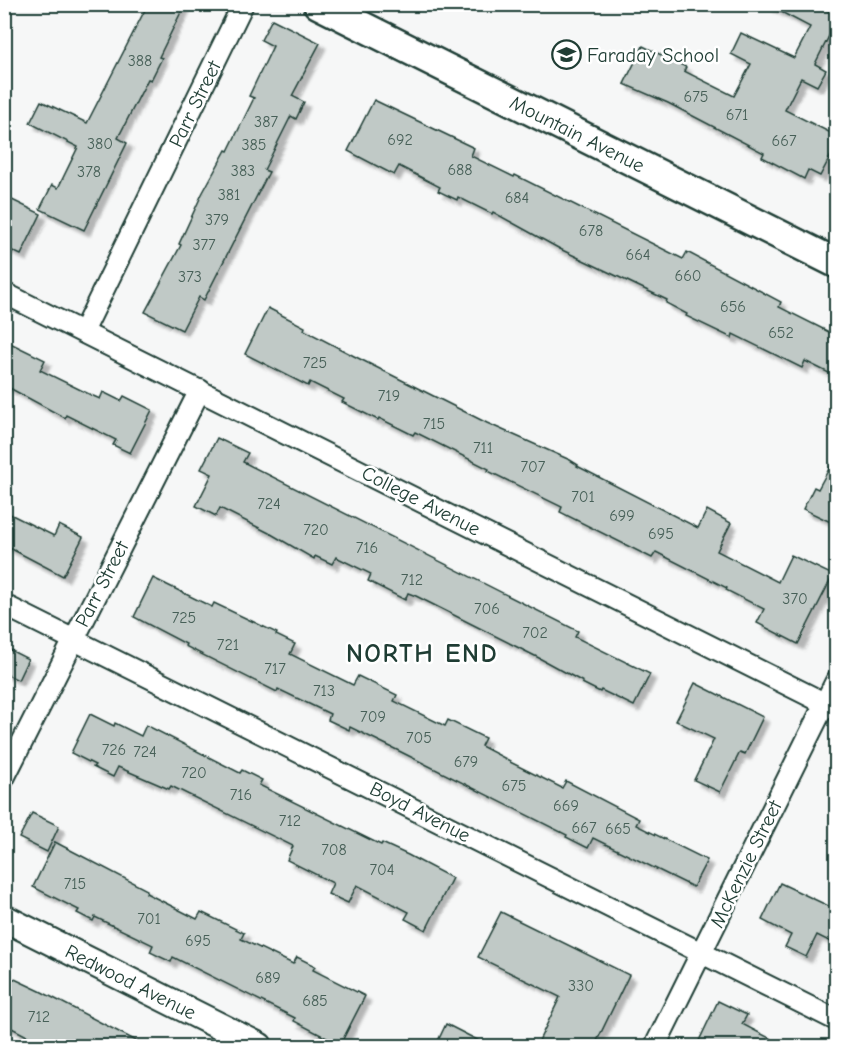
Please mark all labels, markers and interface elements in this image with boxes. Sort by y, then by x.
school or university icon: Faraday School [550,39,582,71]
place label: Faraday School [587,44,719,67]
house number: 388 [128,52,152,70]
street label: Parr Street [164,56,226,151]
house number: 675 [684,88,708,106]
street label: Mountain Avenue [506,90,648,177]
house number: 671 [726,106,748,124]
house number: 387 [254,113,278,131]
house number: 692 [387,131,413,149]
house number: 667 [772,132,797,150]
house number: 380 [87,135,113,153]
house number: 385 [241,136,267,154]
house number: 688 [447,161,473,179]
house number: 383 [231,162,255,180]
house number: 378 [77,163,101,181]
house number: 381 [218,186,240,204]
house number: 684 [505,189,529,207]
house number: 379 [205,211,229,229]
house number: 678 [579,222,603,240]
house number: 377 [192,236,216,254]
house number: 664 [625,246,651,264]
house number: 660 [674,267,702,285]
house number: 373 [178,268,202,286]
house number: 656 [720,298,746,316]
house number: 652 [768,324,794,342]
house number: 725 [303,354,327,372]
house number: 719 [378,387,400,405]
house number: 715 [423,415,445,433]
house number: 711 [473,439,493,457]
house number: 707 [521,458,546,476]
street label: College Avenue [358,461,484,541]
house number: 701 [571,488,595,506]
house number: 724 [257,495,281,513]
house number: 699 [609,507,635,525]
house number: 720 [303,521,329,539]
house number: 695 [648,525,674,543]
street label: Parr Street [71,536,134,631]
house number: 716 [356,539,378,557]
house number: 712 [401,571,423,589]
house number: 370 [782,590,808,608]
house number: 706 [474,600,500,618]
house number: 725 [172,609,196,627]
house number: 702 [522,624,548,642]
house number: 721 [217,636,239,654]
district label: NORTH END [346,639,498,669]
house number: 717 [264,660,286,678]
house number: 713 [313,682,335,700]
house number: 709 [360,708,386,726]
house number: 705 [406,729,432,747]
house number: 726 [102,741,126,759]
house number: 724 [133,743,157,761]
house number: 679 [454,753,478,771]
house number: 720 [181,764,207,782]
street label: Boyd Avenue [366,777,474,847]
house number: 675 [502,777,526,795]
house number: 716 [230,786,252,804]
street label: McKenzie Street [705,795,787,931]
house number: 669 [553,797,579,815]
house number: 712 [279,812,301,830]
house number: 667 [572,819,597,837]
house number: 665 [605,820,631,838]
house number: 708 [321,841,347,859]
house number: 704 [369,861,395,879]
house number: 715 [64,875,86,893]
house number: 701 [137,910,161,928]
house number: 695 [185,932,211,950]
street label: Redwood Avenue [62,939,200,1024]
house number: 689 [255,969,281,987]
house number: 330 [568,977,594,995]
house number: 685 [302,992,328,1010]
house number: 712 [28,1008,50,1026]

